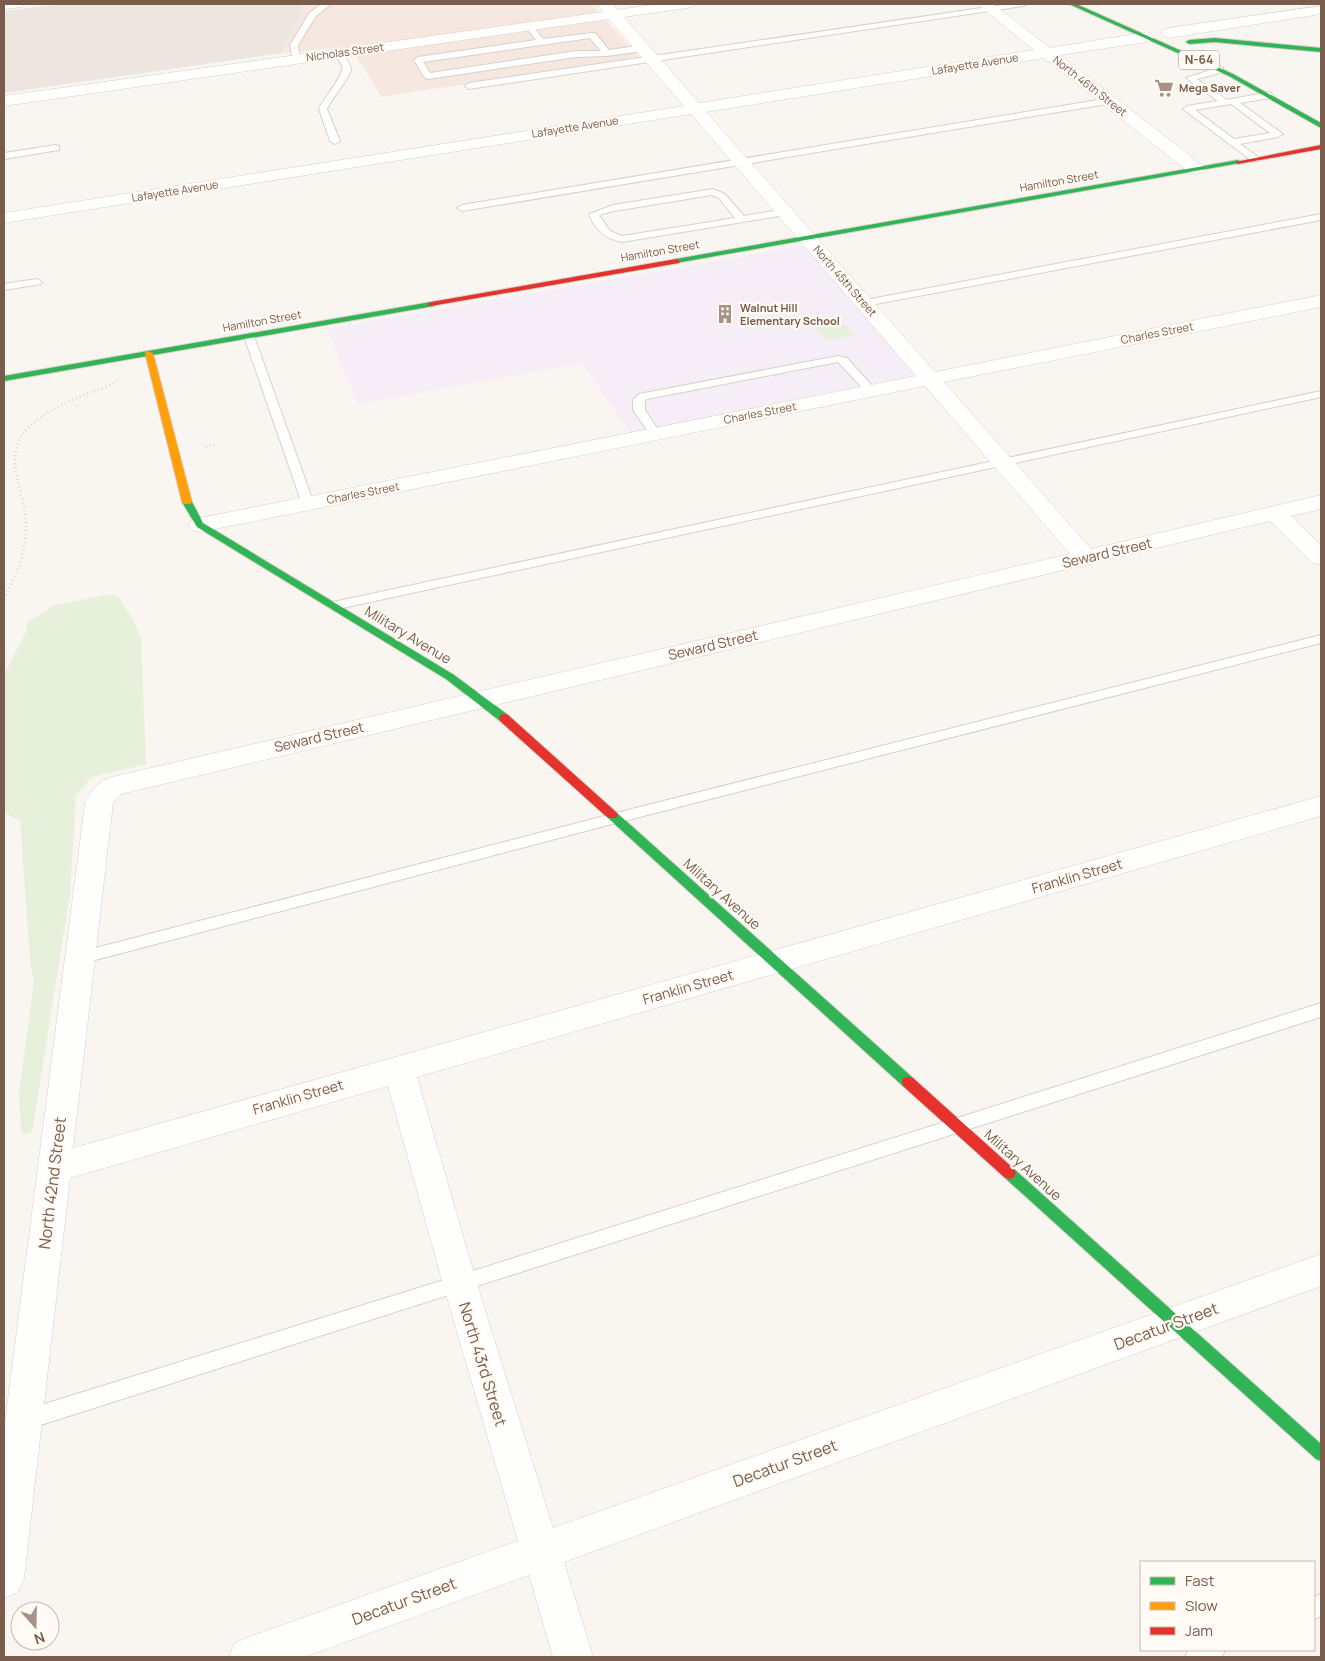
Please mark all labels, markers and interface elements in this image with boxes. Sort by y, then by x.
street label: Nicholas Street [305,39,385,64]
street label: Lafayette Avenue [930,49,1020,78]
road number: N-64 [1179,50,1219,70]
street label: North 46th Street [1050,52,1130,119]
supermarket icon: Mega Saver [1153,77,1175,99]
place label: Mega Saver [1179,80,1241,95]
street label: Lafayette Avenue [530,112,620,141]
street label: Hamilton Street [1018,166,1100,195]
street label: Lafayette Avenue [130,176,220,205]
street label: Hamilton Street [619,236,701,265]
street label: North 45th Street [810,242,880,319]
place label: Walnut Hill Elementary School [740,300,840,328]
building icon: Walnut Hill Elementary School [714,303,736,325]
street label: Hamilton Street [221,306,303,335]
street label: Charles Street [1119,318,1195,347]
street label: Charles Street [722,398,798,427]
street label: Charles Street [325,478,401,507]
street label: Seward Street [1060,533,1154,572]
street label: Military Avenue [361,601,455,668]
street label: Seward Street [666,625,760,664]
street label: Seward Street [272,717,366,756]
street label: Franklin Street [1029,853,1125,898]
street label: Military Avenue [680,854,765,933]
street label: Franklin Street [640,964,736,1009]
street label: Franklin Street [250,1074,346,1119]
street label: North 42nd Street [33,1116,71,1250]
street label: Military Avenue [981,1125,1066,1204]
street label: Decatur Street [1111,1297,1221,1355]
street label: North 43rd Street [454,1299,512,1429]
street label: Decatur Street [730,1434,840,1492]
legend [1140,1561,1315,1651]
text: Fast [1185,1570,1214,1591]
street label: Decatur Street [349,1572,459,1630]
text: Slow [1185,1595,1218,1616]
north arrow [10,1601,60,1651]
text: Jam [1185,1620,1213,1641]
text: N [32,1628,48,1649]

